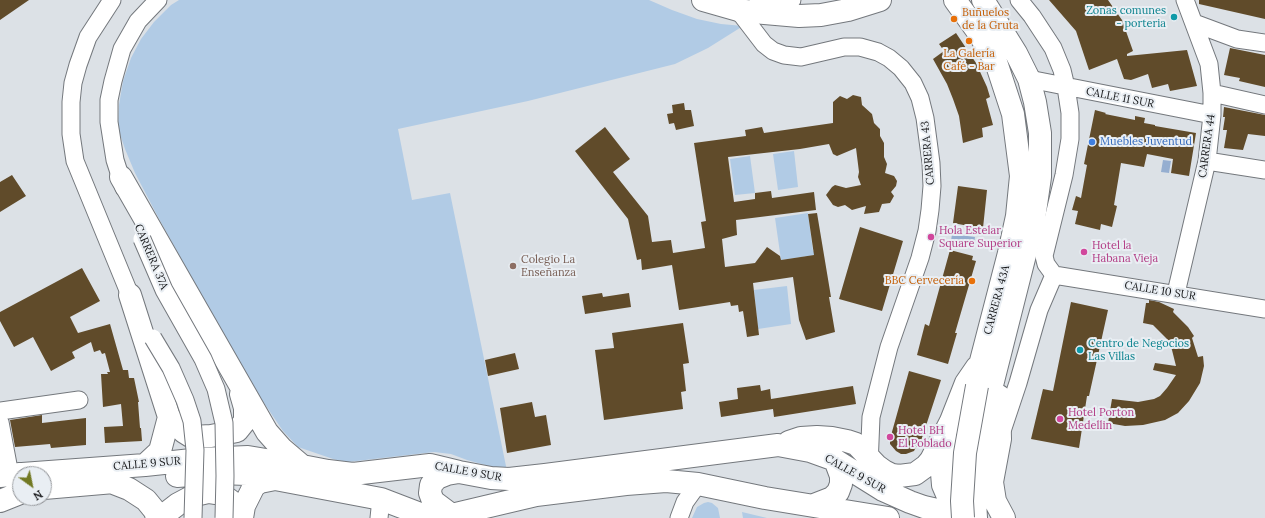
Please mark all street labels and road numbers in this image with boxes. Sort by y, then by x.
street label: CALLE 11 SUR [1085,85,1155,111]
street label: CARRERA 44 [1196,113,1218,179]
street label: CARRERA 43 [919,120,937,186]
street label: CARRERA 37A [131,222,171,292]
street label: CARRERA 43A [981,264,1013,336]
street label: CALLE 10 SUR [1123,279,1197,303]
street label: CALLE 9 SUR [822,452,888,496]
street label: CALLE 9 SUR [113,454,181,474]
street label: CALLE 9 SUR [434,460,502,484]

